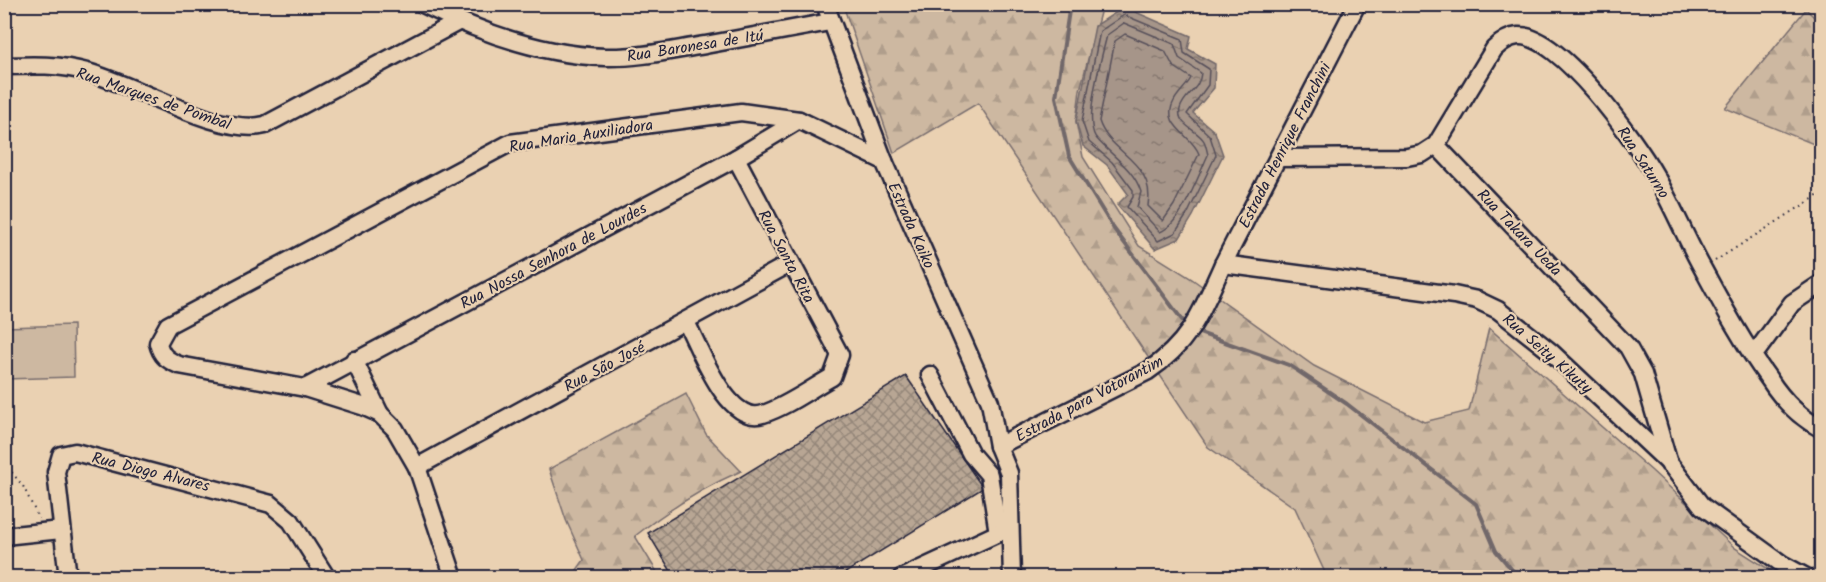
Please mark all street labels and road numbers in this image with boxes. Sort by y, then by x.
street label: Rua Baronesa de Itú [625,23,766,70]
street label: Estrada Henrique Franchini [1233,57,1339,233]
street label: Rua Marques de Pombal [73,61,234,138]
street label: Rua Maria Auxiliadora [507,113,655,160]
street label: Rua Saturno [1610,122,1676,204]
street label: Estrada Kaiko [880,178,941,273]
street label: Rua Takara Ueda [1471,184,1567,283]
street label: Rua Nossa Senhora de Lourdes [456,196,652,316]
street label: Rua Santa Rita [751,206,821,308]
street label: Rua Seity Kikuty [1496,308,1598,401]
street label: Rua São José [559,335,651,399]
street label: Estrada para Votorantim [1011,350,1169,449]
street label: Rua Diogo Alvares [89,446,212,499]

